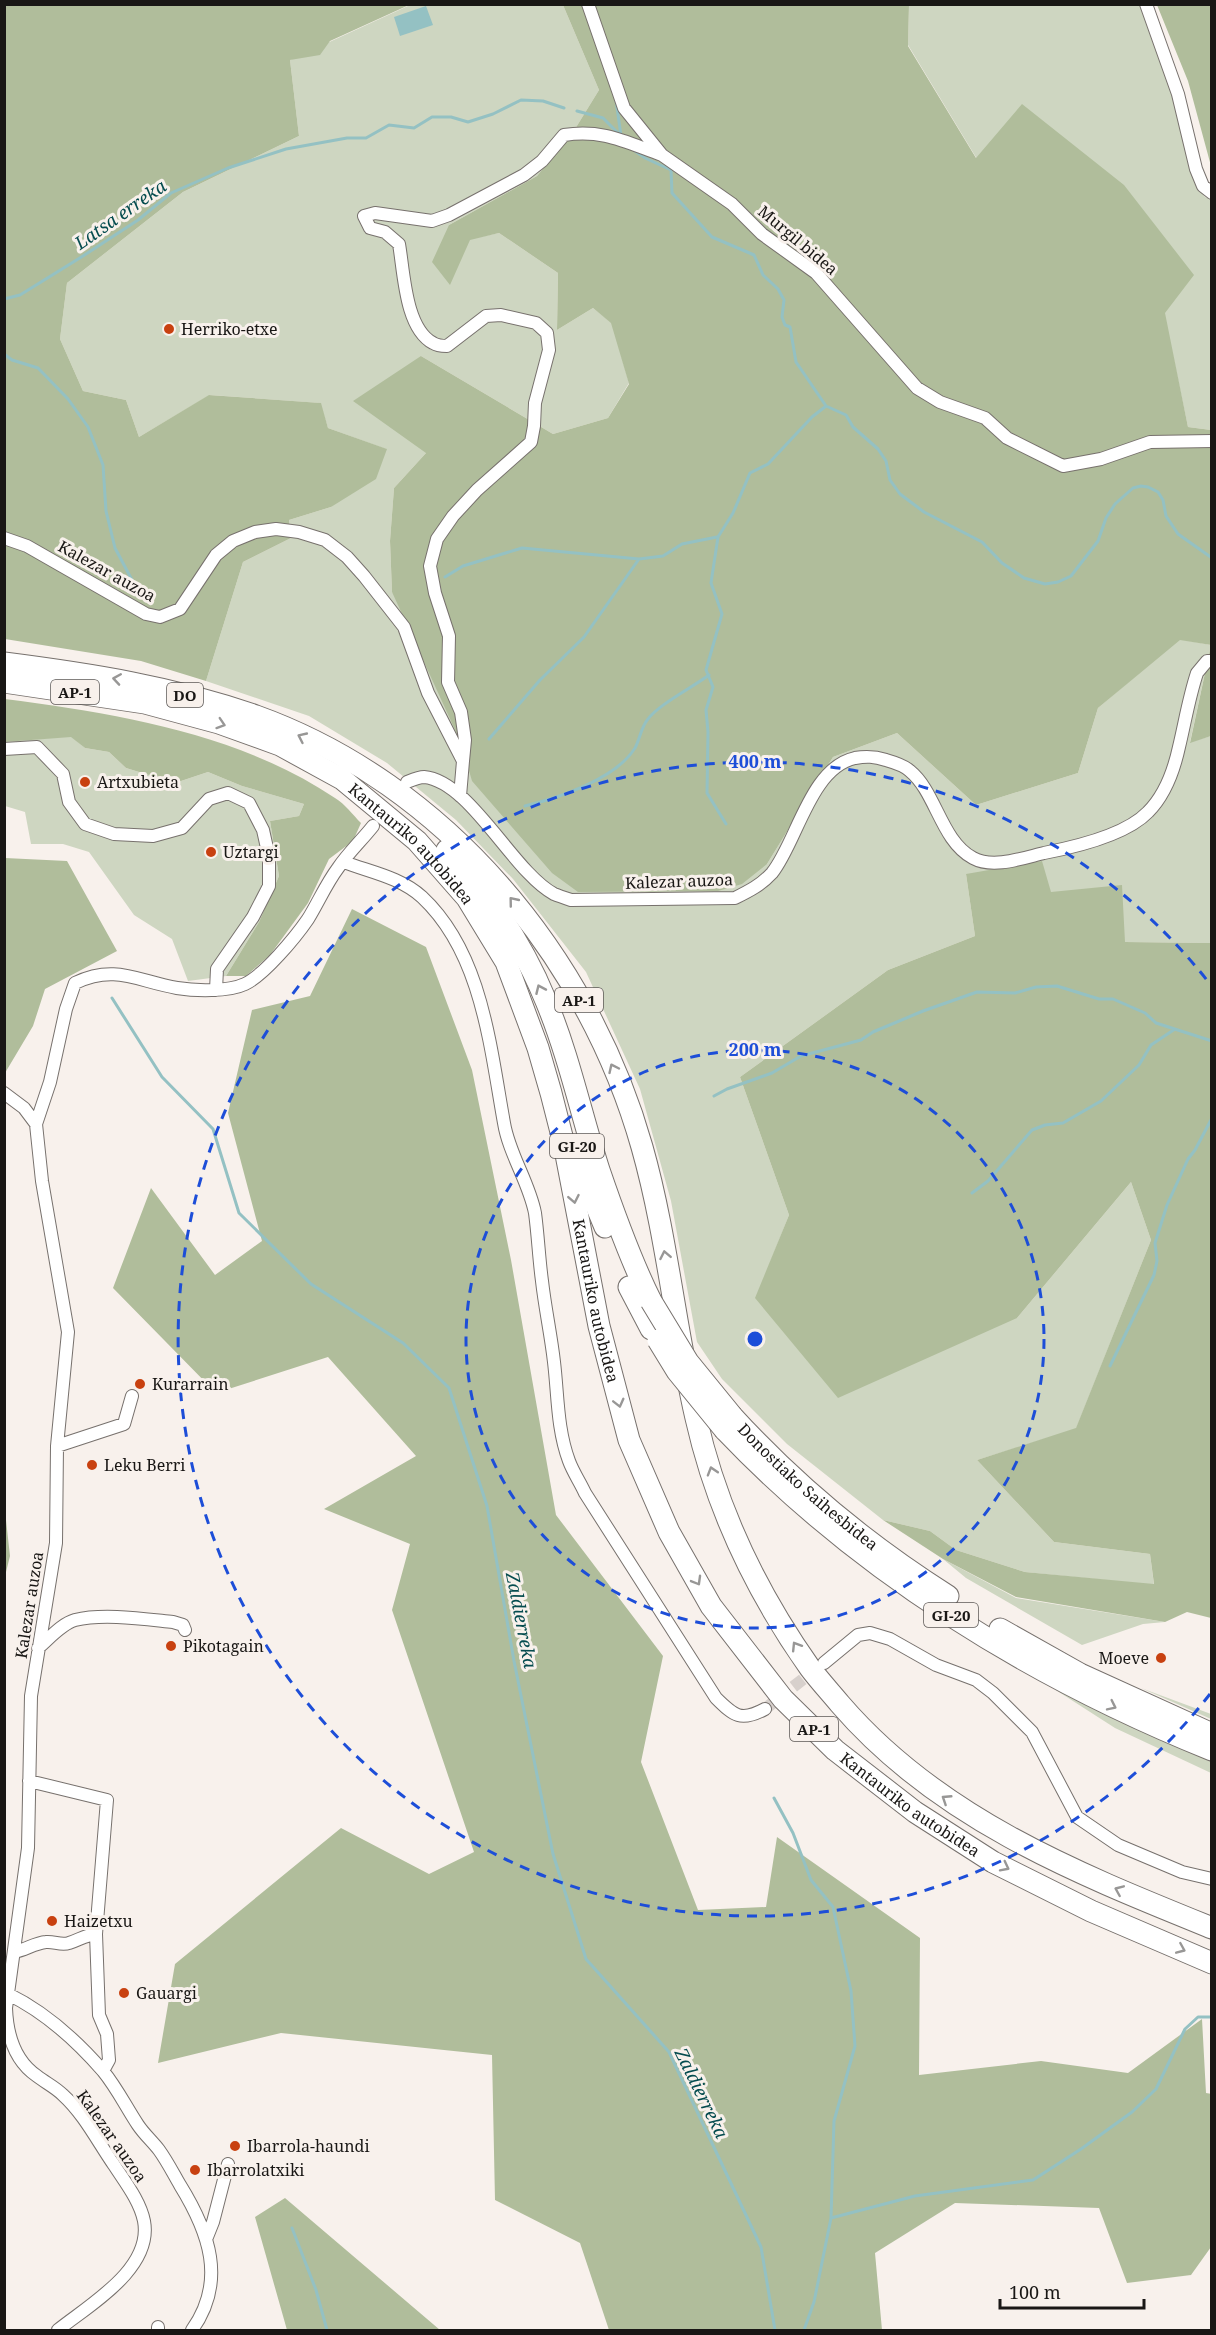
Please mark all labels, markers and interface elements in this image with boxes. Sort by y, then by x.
water label: Latsa erreka [69,173,171,255]
street label: Murgil bidea [753,200,843,280]
place label: Herriko-etxe [181,318,278,340]
marker: Herriko-etxe [162,322,176,336]
street label: Kalezar auzoa [54,535,160,607]
one-way arrow [112,674,121,686]
road number: AP-1 [51,680,99,704]
road number: DO [167,683,203,707]
one-way arrow [215,717,226,729]
one-way arrow [298,732,309,744]
text: 400 m [729,749,782,773]
place label: Artxubieta [97,771,179,793]
marker: Artxubieta [78,775,92,789]
street label: Kantauriko autobidea [344,778,479,908]
place label: Uztargi [223,841,279,863]
marker: Uztargi [204,845,218,859]
street label: Kalezar auzoa [625,868,733,894]
one-way arrow [510,897,521,908]
one-way arrow [536,984,548,995]
road number: AP-1 [555,988,603,1012]
text: 200 m [729,1037,782,1061]
one-way arrow [609,1063,621,1074]
road number: GI-20 [550,1134,604,1158]
one-way arrow [567,1194,580,1204]
street label: Kantauriko autobidea [568,1217,624,1385]
one-way arrow [659,1251,672,1261]
centre of rings [745,1329,765,1349]
place label: Kurarrain [152,1373,228,1395]
marker: Kurarrain [133,1377,147,1391]
one-way arrow [612,1398,625,1408]
street label: Donostiako Saihesbidea [733,1418,883,1555]
place label: Leku Berri [104,1454,185,1476]
marker: Leku Berri [85,1458,99,1472]
one-way arrow [707,1466,719,1477]
street label: Kalezar auzoa [10,1550,48,1660]
water label: Zaldierreka [501,1569,543,1671]
one-way arrow [690,1575,701,1585]
road number: GI-20 [924,1603,978,1627]
place label: Pikotagain [183,1635,264,1657]
marker: Pikotagain [164,1639,178,1653]
one-way arrow [792,1642,803,1653]
place label: Moeve [1098,1647,1149,1669]
marker: Moeve [1154,1651,1168,1665]
one-way arrow [1106,1699,1117,1711]
road number: AP-1 [790,1717,838,1741]
street label: Kantauriko autobidea [836,1747,984,1862]
one-way arrow [942,1795,953,1806]
one-way arrow [998,1860,1009,1872]
one-way arrow [1114,1885,1125,1897]
place label: Haizetxu [64,1910,133,1932]
marker: Haizetxu [45,1914,59,1928]
one-way arrow [1175,1942,1186,1954]
place label: Gauargi [136,1982,197,2004]
marker: Gauargi [117,1986,131,2000]
water label: Zaldierreka [669,2043,734,2143]
street label: Kalezar auzoa [72,2085,152,2187]
place label: Ibarrola-haundi [247,2135,370,2157]
marker: Ibarrola-haundi [228,2139,242,2153]
place label: Ibarrolatxiki [207,2159,304,2181]
marker: Ibarrolatxiki [188,2163,202,2177]
scale bar [1000,2272,1144,2310]
text: 100 m [1009,2280,1061,2304]

